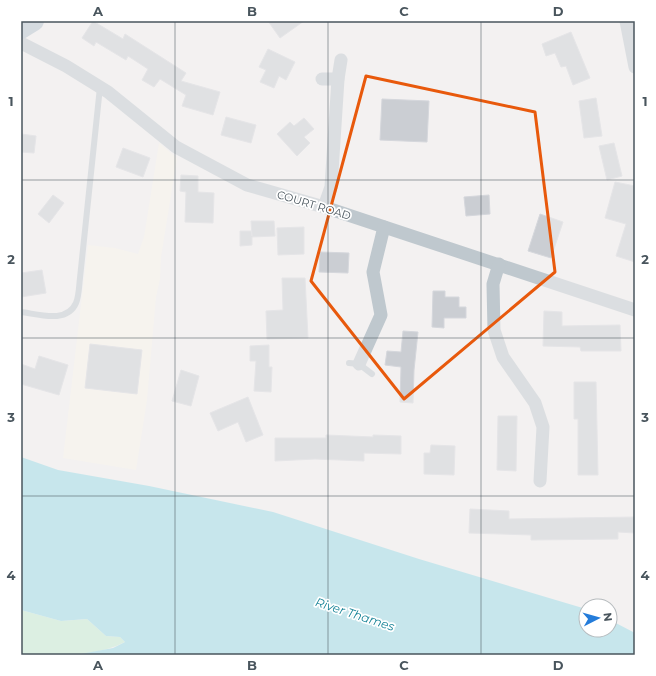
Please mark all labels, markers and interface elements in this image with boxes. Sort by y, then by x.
text: A [92,3,104,19]
text: B [247,3,257,19]
text: C [399,3,409,19]
text: D [553,3,564,19]
text: 1 [8,93,14,109]
text: 1 [642,93,648,109]
street label: COURT ROAD [275,187,353,223]
text: 2 [7,251,15,267]
text: 2 [641,251,649,267]
text: 3 [6,409,15,425]
text: 3 [640,409,649,425]
text: 4 [7,567,16,583]
text: 4 [641,567,650,583]
water label: River Thames [313,594,397,634]
north arrow [578,598,618,638]
text: N [601,612,615,622]
text: A [92,657,104,673]
text: B [247,657,257,673]
text: C [399,657,409,673]
text: D [553,657,564,673]

